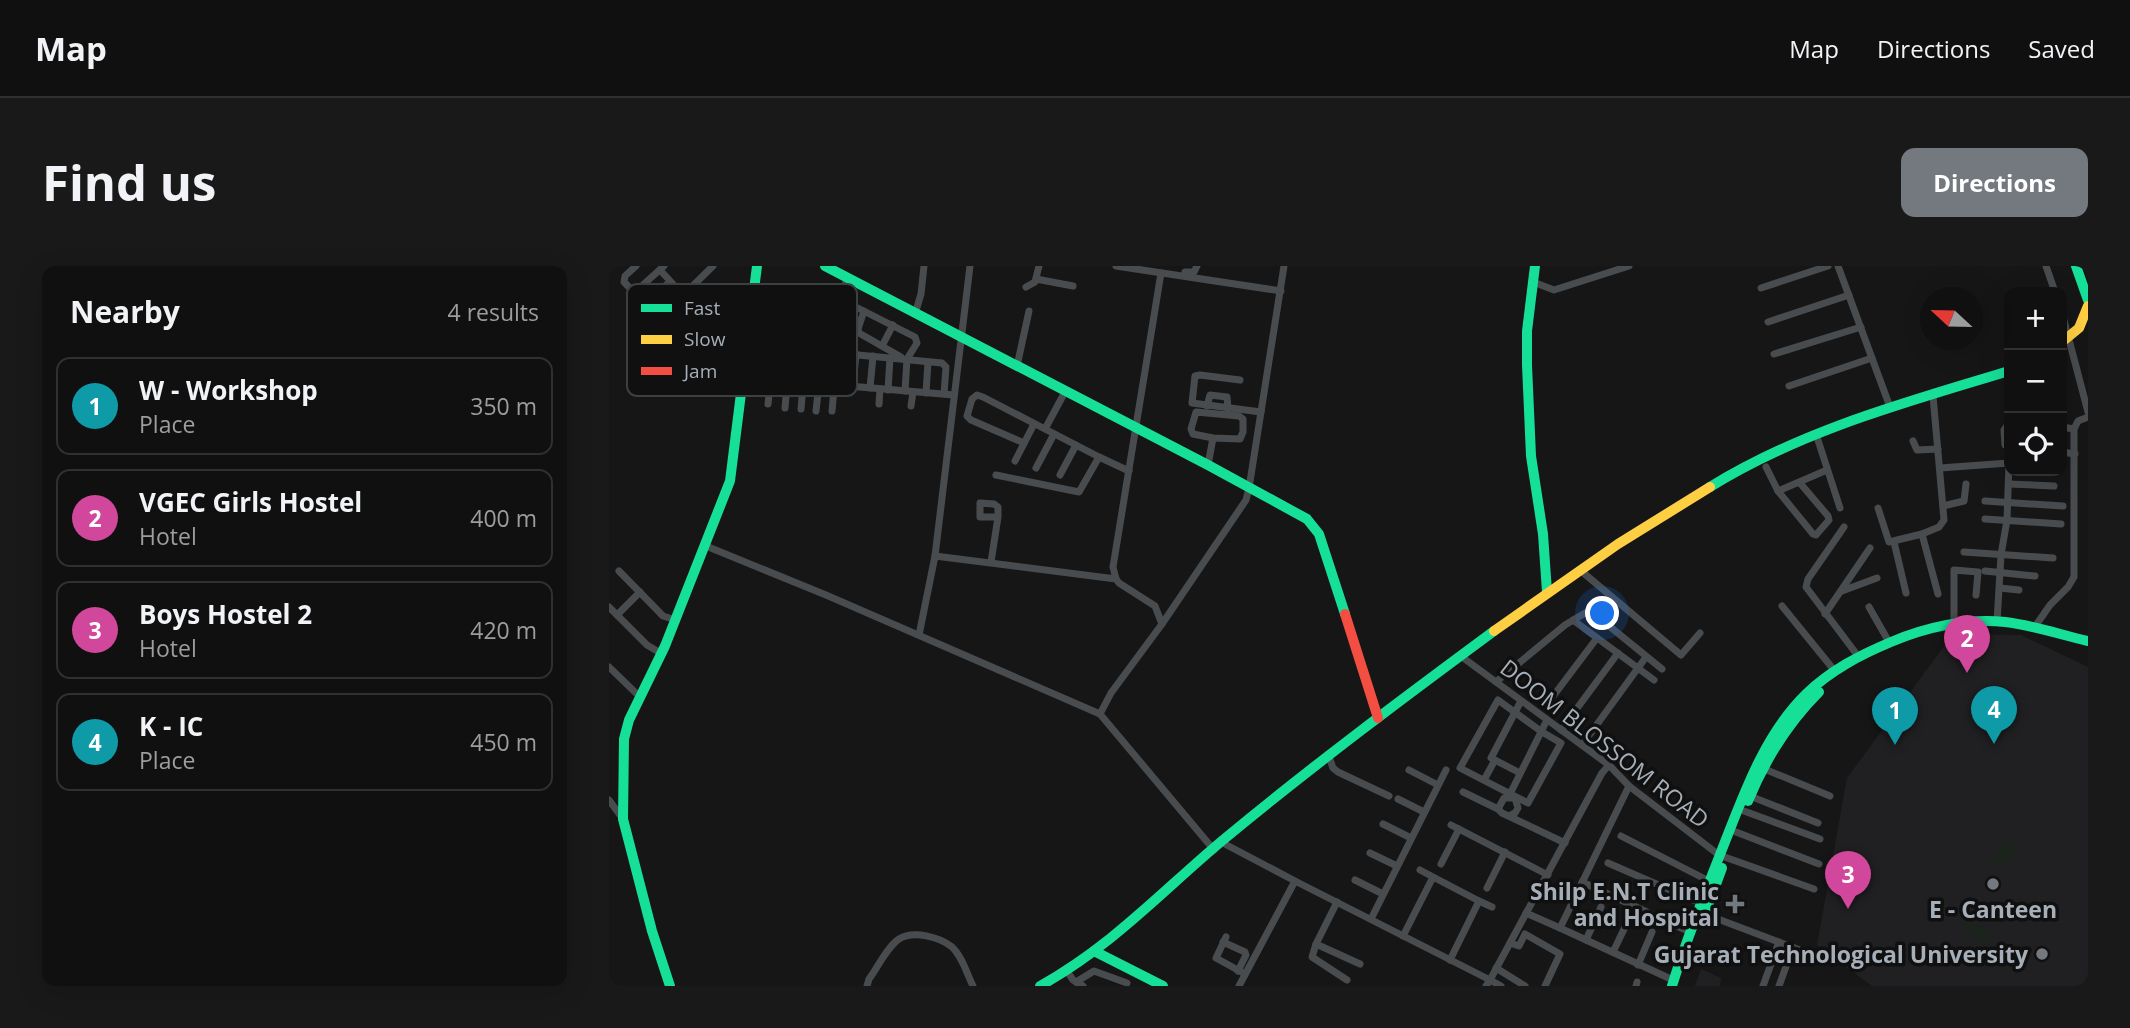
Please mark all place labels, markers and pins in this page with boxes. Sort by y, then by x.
pin: 2 [1944,615,1990,673]
pin: 4 [1971,686,2017,744]
pin: 1 [1872,687,1918,745]
pin: 3 [1825,851,1871,909]
place label: Shilp E.N.T Clinic and Hospital [1530,875,1719,933]
marker: E - Canteen [1985,876,2001,892]
place label: E - Canteen [1929,893,2057,925]
marker: Shilp E.N.T Clinic and Hospital [1725,894,1745,914]
place label: Gujarat Technological University [1654,938,2029,970]
marker: Gujarat Technological University [2034,946,2050,962]

